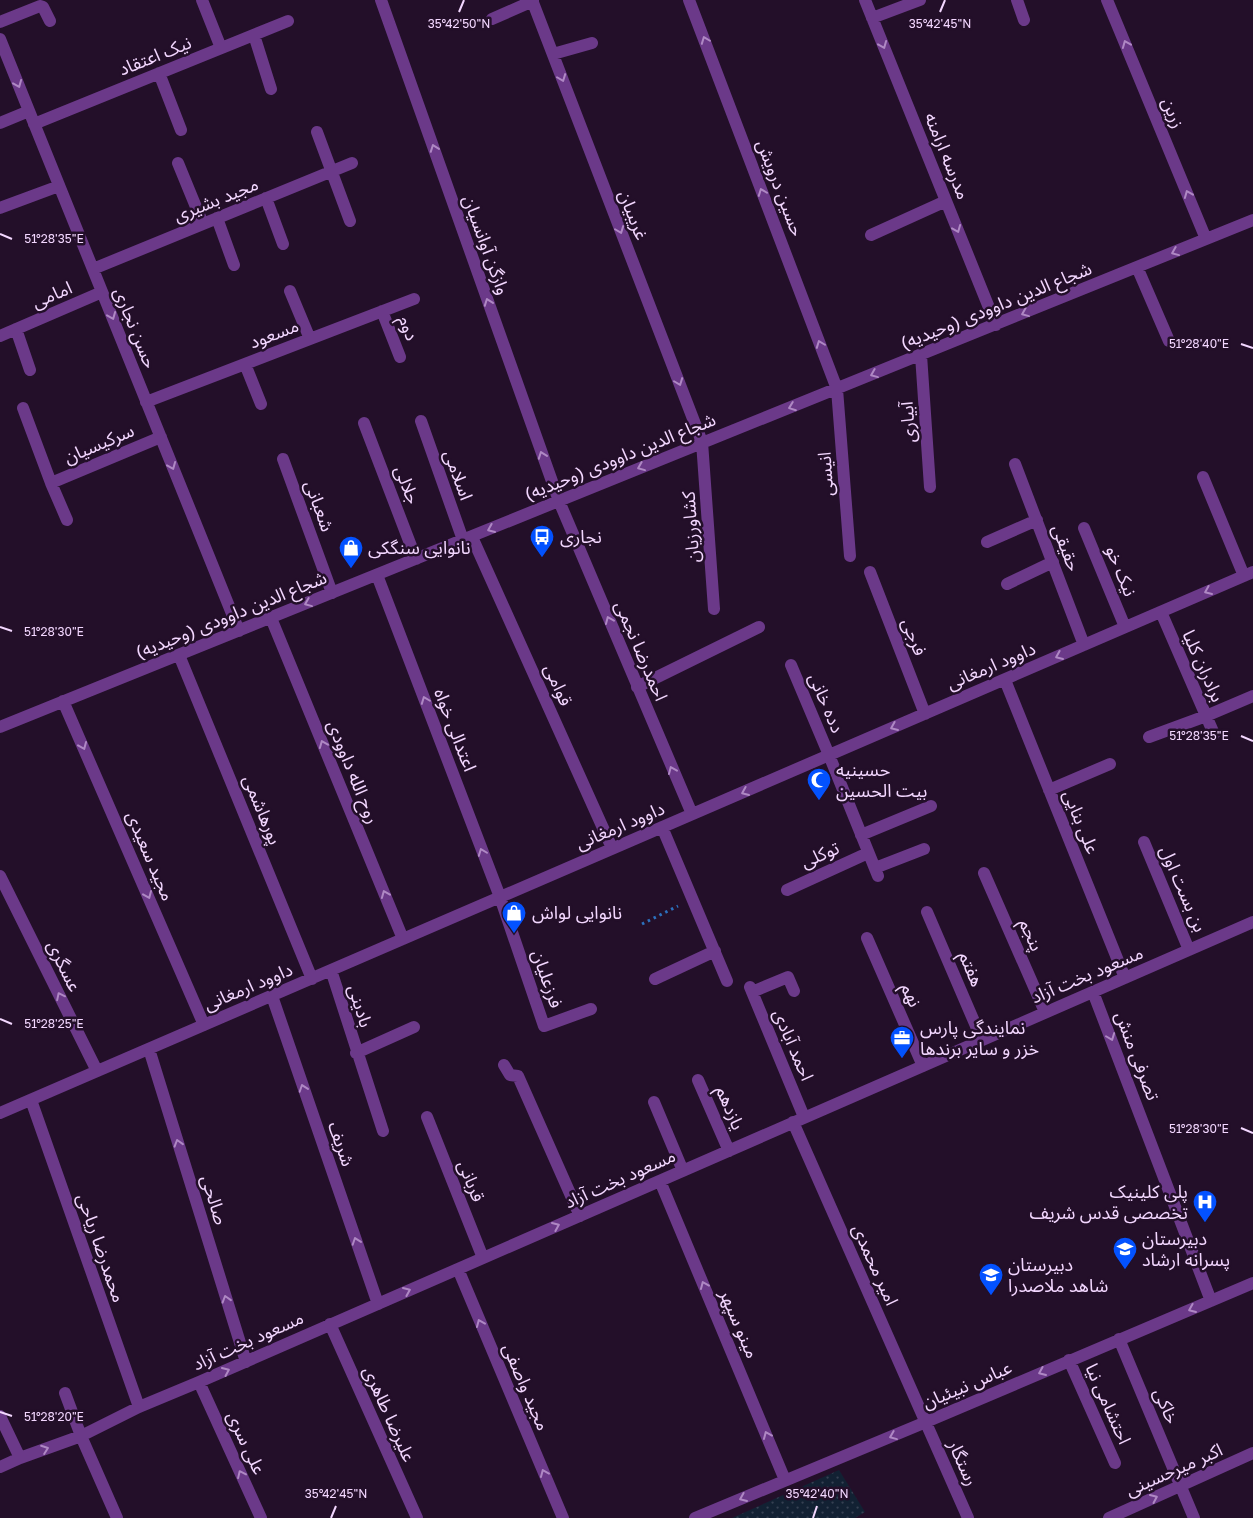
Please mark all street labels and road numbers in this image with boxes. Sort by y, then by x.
street label: نیک اعتقاد [115,31,194,80]
street label: زرین [1157,94,1190,132]
street label: مدرسه ارامنه [920,109,975,203]
street label: حسین درویش [752,136,809,239]
street label: مجید بشیری [170,172,262,227]
street label: غریبیان [614,187,653,243]
street label: وازگن آوانسیان [458,192,515,298]
street label: شجاع الدین داوودی (وحیدیه) [897,257,1096,357]
street label: امامی [28,276,75,313]
street label: حسن نجاری [109,284,162,372]
street label: دوم [390,312,424,345]
street label: مسعود [246,314,302,353]
street label: آبیاری [895,400,920,443]
street label: شجاع الدین داوودی (وحیدیه) [521,408,720,508]
street label: سرکیسیان [60,418,137,469]
street label: اسلامی [439,447,478,503]
street label: انیسی [812,451,839,497]
street label: جلالی [390,462,425,507]
street label: شعبانی [300,477,339,535]
street label: کشاورزیان [676,490,704,564]
street label: حقیقی [1047,521,1086,575]
street label: نیک خو [1101,542,1142,600]
street label: شجاع الدین داوودی (وحیدیه) [132,566,331,666]
street label: احمدرضا نجمی [610,597,673,704]
street label: فرجی [897,615,932,659]
street label: برادران کلیا [1177,626,1230,705]
street label: داوود ارمغانی [943,637,1039,695]
street label: قوامی [539,660,578,709]
street label: دده خانی [804,669,849,736]
street label: اعتدالی خواه [429,685,482,775]
street label: روح الله داوودی [320,717,385,828]
street label: پورهاشمی [238,772,287,848]
street label: علی بنایی [1058,786,1105,857]
street label: داوود ارمغانی [572,797,668,855]
street label: مجید سعیدی [121,808,180,904]
street label: توکلی [797,836,843,873]
street label: بن بست اول [1155,842,1212,935]
street label: پنجم [1012,915,1049,955]
street label: عسگری [42,936,87,995]
street label: مسعود بخت آزاد [1027,941,1146,1008]
street label: فرزعلیان [527,947,568,1011]
street label: هفتم [952,948,989,991]
street label: داوود ارمغانی [200,958,296,1016]
street label: نهم [894,979,927,1011]
street label: بادینی [343,982,378,1030]
street label: احمد آبادی [768,1005,819,1084]
street label: تصرفی منش [1110,1008,1165,1103]
street label: یازدهم [709,1082,750,1134]
street label: شریف [323,1118,360,1169]
street label: مسعود بخت آزاد [561,1144,679,1213]
street label: قربانی [453,1157,490,1205]
street label: صالحی [196,1172,233,1228]
street label: محمدرضا ریاحی [72,1190,131,1305]
street label: امیر محمدی [847,1221,904,1309]
street label: مینو سپهر [714,1285,764,1362]
street label: مسعود بخت آزاد [189,1306,307,1375]
street label: مجید واصفی [498,1340,555,1434]
street label: عباس نبیئیان [919,1355,1015,1414]
street label: احتشامی نیا [1080,1360,1136,1448]
street label: علیرضا طاهری [358,1362,421,1465]
street label: خاکی [1149,1385,1184,1427]
street label: علی سری [222,1408,271,1478]
street label: رستگار [943,1435,984,1489]
street label: اکبر میرحسینی [1122,1438,1226,1501]

